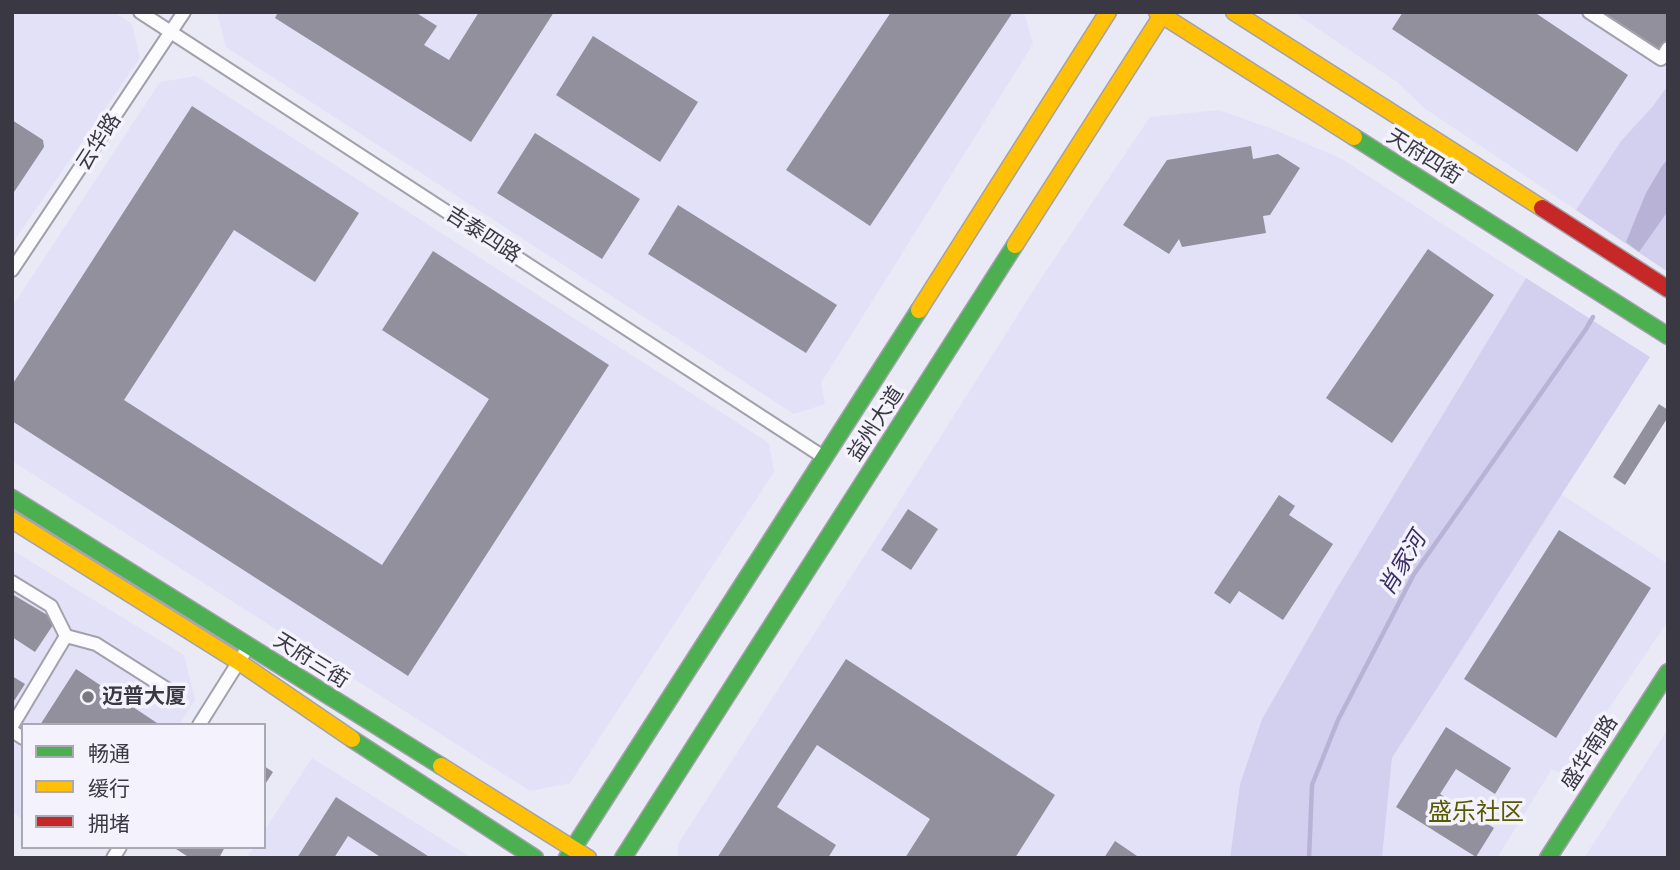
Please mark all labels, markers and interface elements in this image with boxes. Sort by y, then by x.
street label: 云华路 [71,109,127,175]
street label: 天府四街 [1382,124,1466,190]
street label: 吉泰四路 [441,202,525,268]
street label: 益州大道 [843,382,909,466]
water label: 肖家河 [1373,527,1433,601]
street label: 天府三街 [269,628,353,694]
place label: 迈普大厦 [102,684,186,710]
marker: 迈普大厦 [80,689,96,705]
street label: 盛华南路 [1557,711,1623,795]
legend [21,723,266,849]
text: 畅通 [88,740,130,767]
text: 缓行 [88,775,130,802]
district label: 盛乐社区 [1428,799,1524,827]
text: 拥堵 [88,810,130,837]

